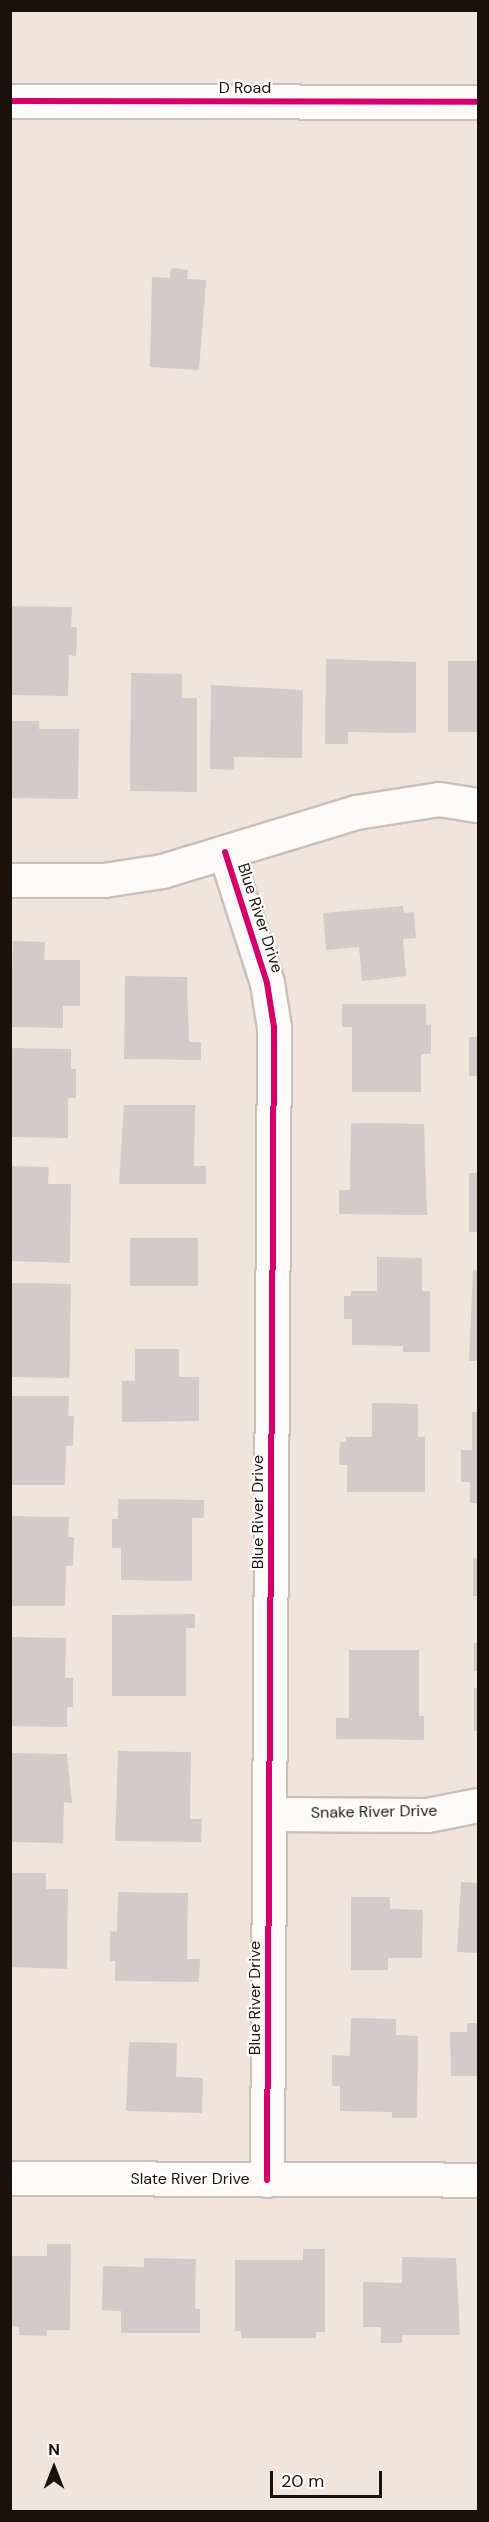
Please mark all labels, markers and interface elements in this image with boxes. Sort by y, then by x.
street label: D Road [219,78,271,98]
street label: Blue River Drive [233,861,287,975]
street label: Blue River Drive [248,1455,268,1569]
street label: Snake River Drive [311,1801,437,1823]
street label: Blue River Drive [245,1941,265,2055]
street label: Slate River Drive [130,2169,250,2189]
north arrow [24,2438,84,2498]
text: N [48,2439,60,2460]
scale bar [273,2459,386,2497]
text: 20 m [281,2469,324,2493]

